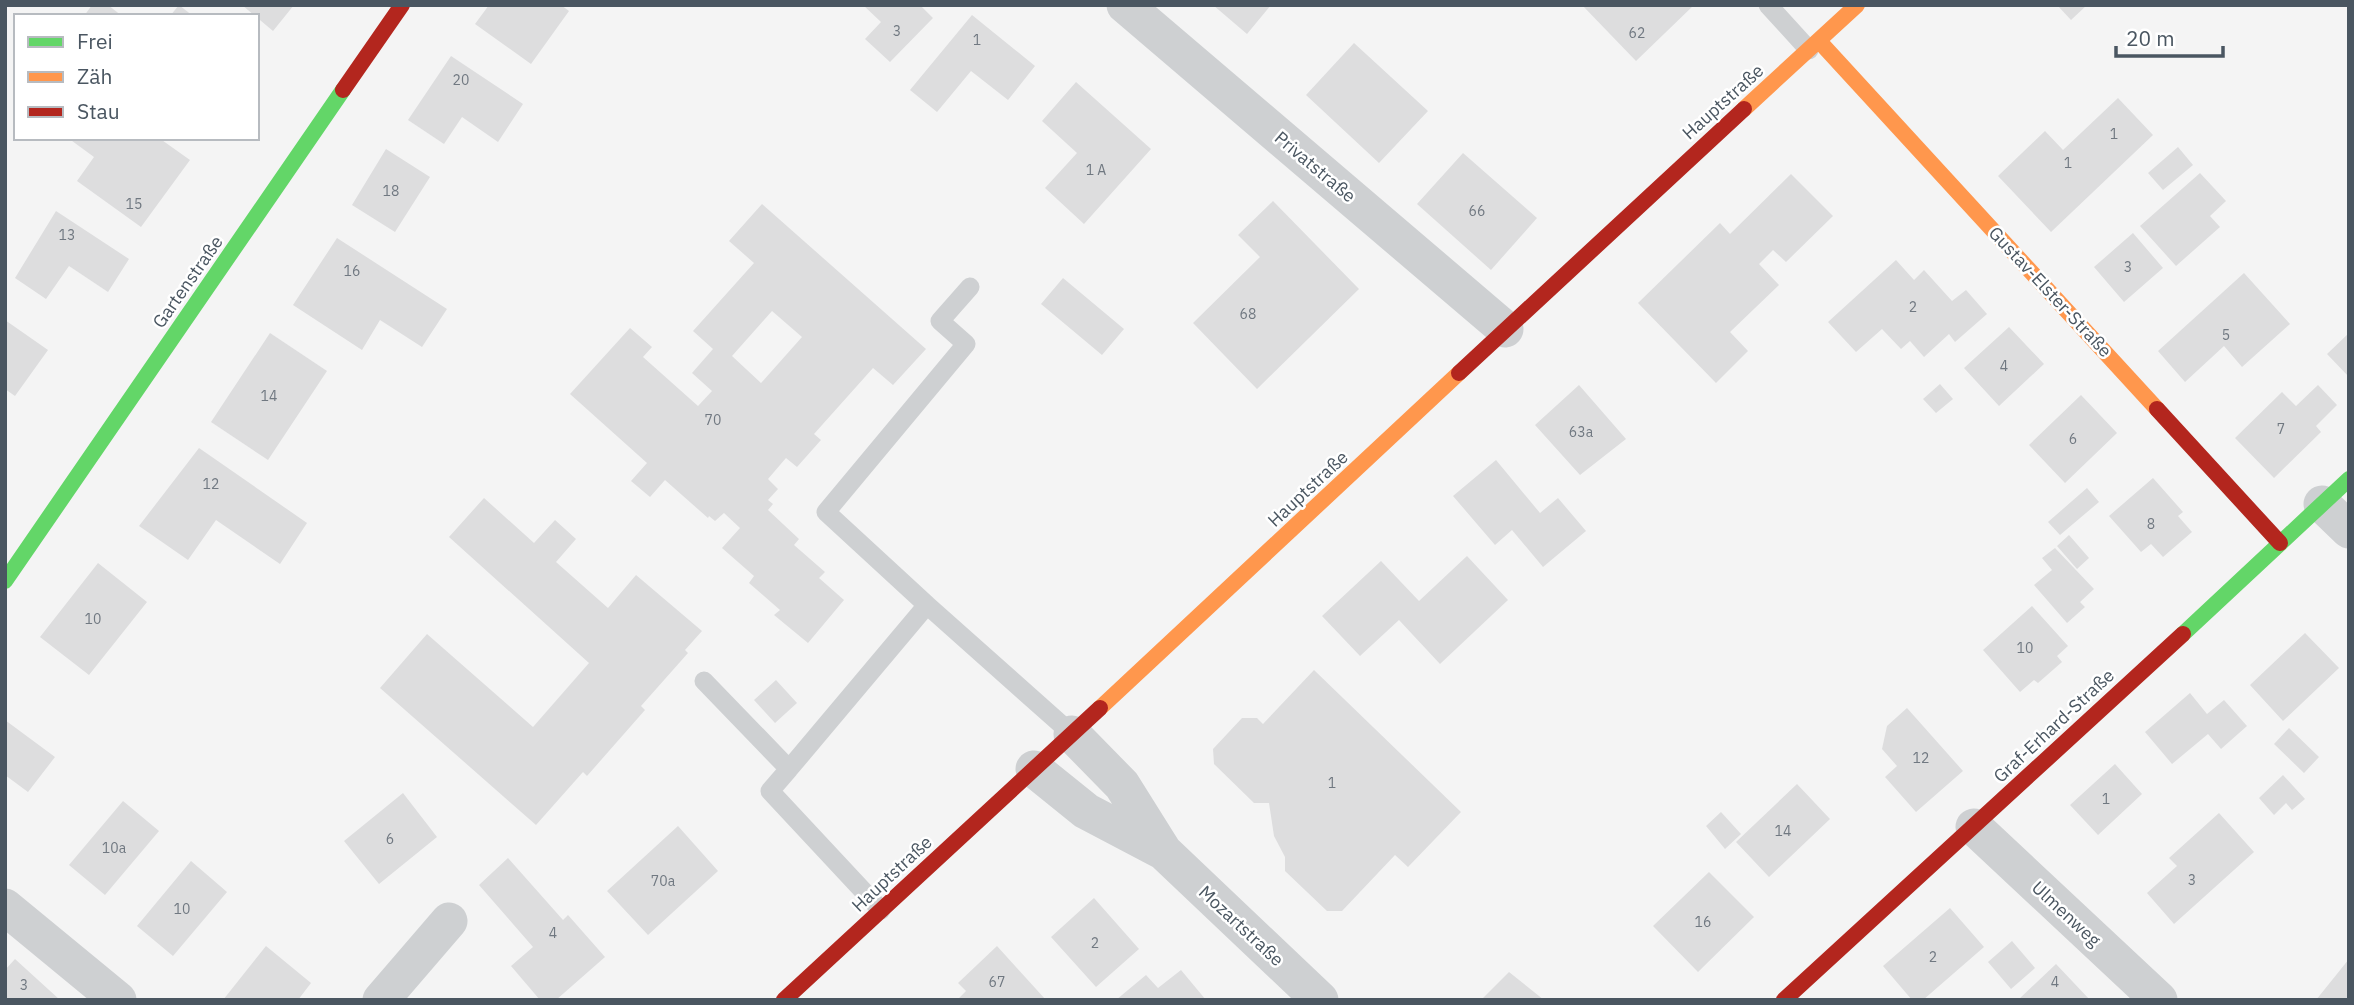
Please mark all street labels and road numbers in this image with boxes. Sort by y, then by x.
street label: Hauptstraße [1677,59,1768,144]
street label: Privatstraße [1270,126,1361,207]
street label: Gustav-Elster-Straße [1984,221,2117,362]
street label: Gartenstraße [147,231,228,332]
street label: Hauptstraße [1263,445,1353,532]
street label: Graf-Erhard-Straße [1989,664,2119,787]
street label: Hauptstraße [847,830,937,917]
street label: Ulmenweg [2027,876,2106,952]
street label: Mozartstraße [1194,880,1289,971]

